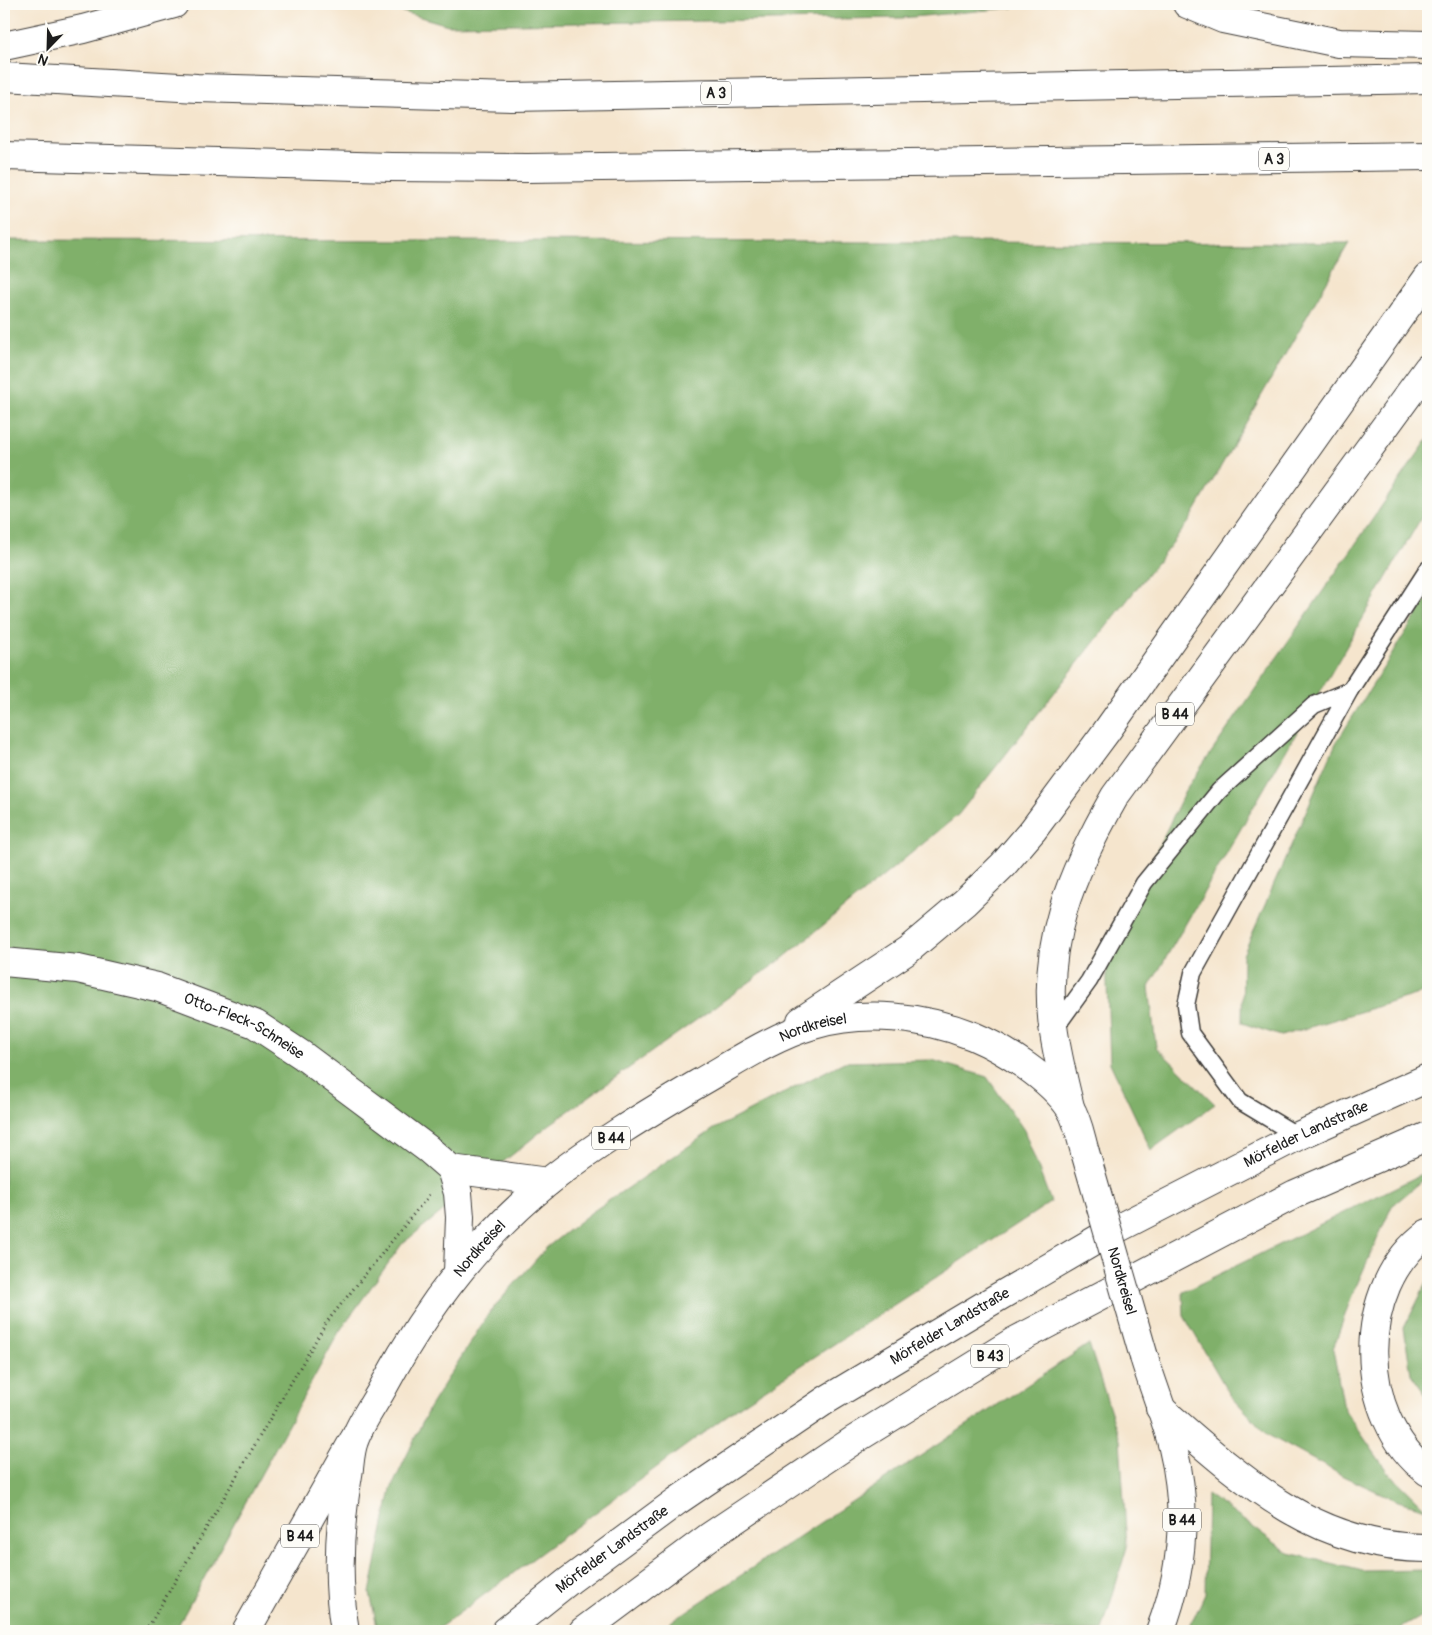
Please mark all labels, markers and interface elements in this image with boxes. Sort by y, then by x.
north arrow [22,22,72,72]
text: N [35,50,51,69]
road number: A 3 [701,82,731,105]
road number: A 3 [1259,148,1289,170]
road number: B 44 [1156,702,1194,726]
street label: Otto-Fleck-Schneise [181,989,308,1064]
street label: Nordkreisel [776,1009,848,1047]
street label: Mörfelder Landstraße [1241,1097,1372,1172]
road number: B 44 [592,1126,630,1150]
street label: Nordkreisel [450,1216,510,1281]
street label: Nordkreisel [1103,1245,1140,1317]
street label: Mörfelder Landstraße [887,1283,1014,1369]
road number: B 43 [971,1344,1009,1368]
street label: Mörfelder Landstraße [552,1501,673,1598]
road number: B 44 [1163,1508,1201,1532]
road number: B 44 [281,1524,319,1548]

